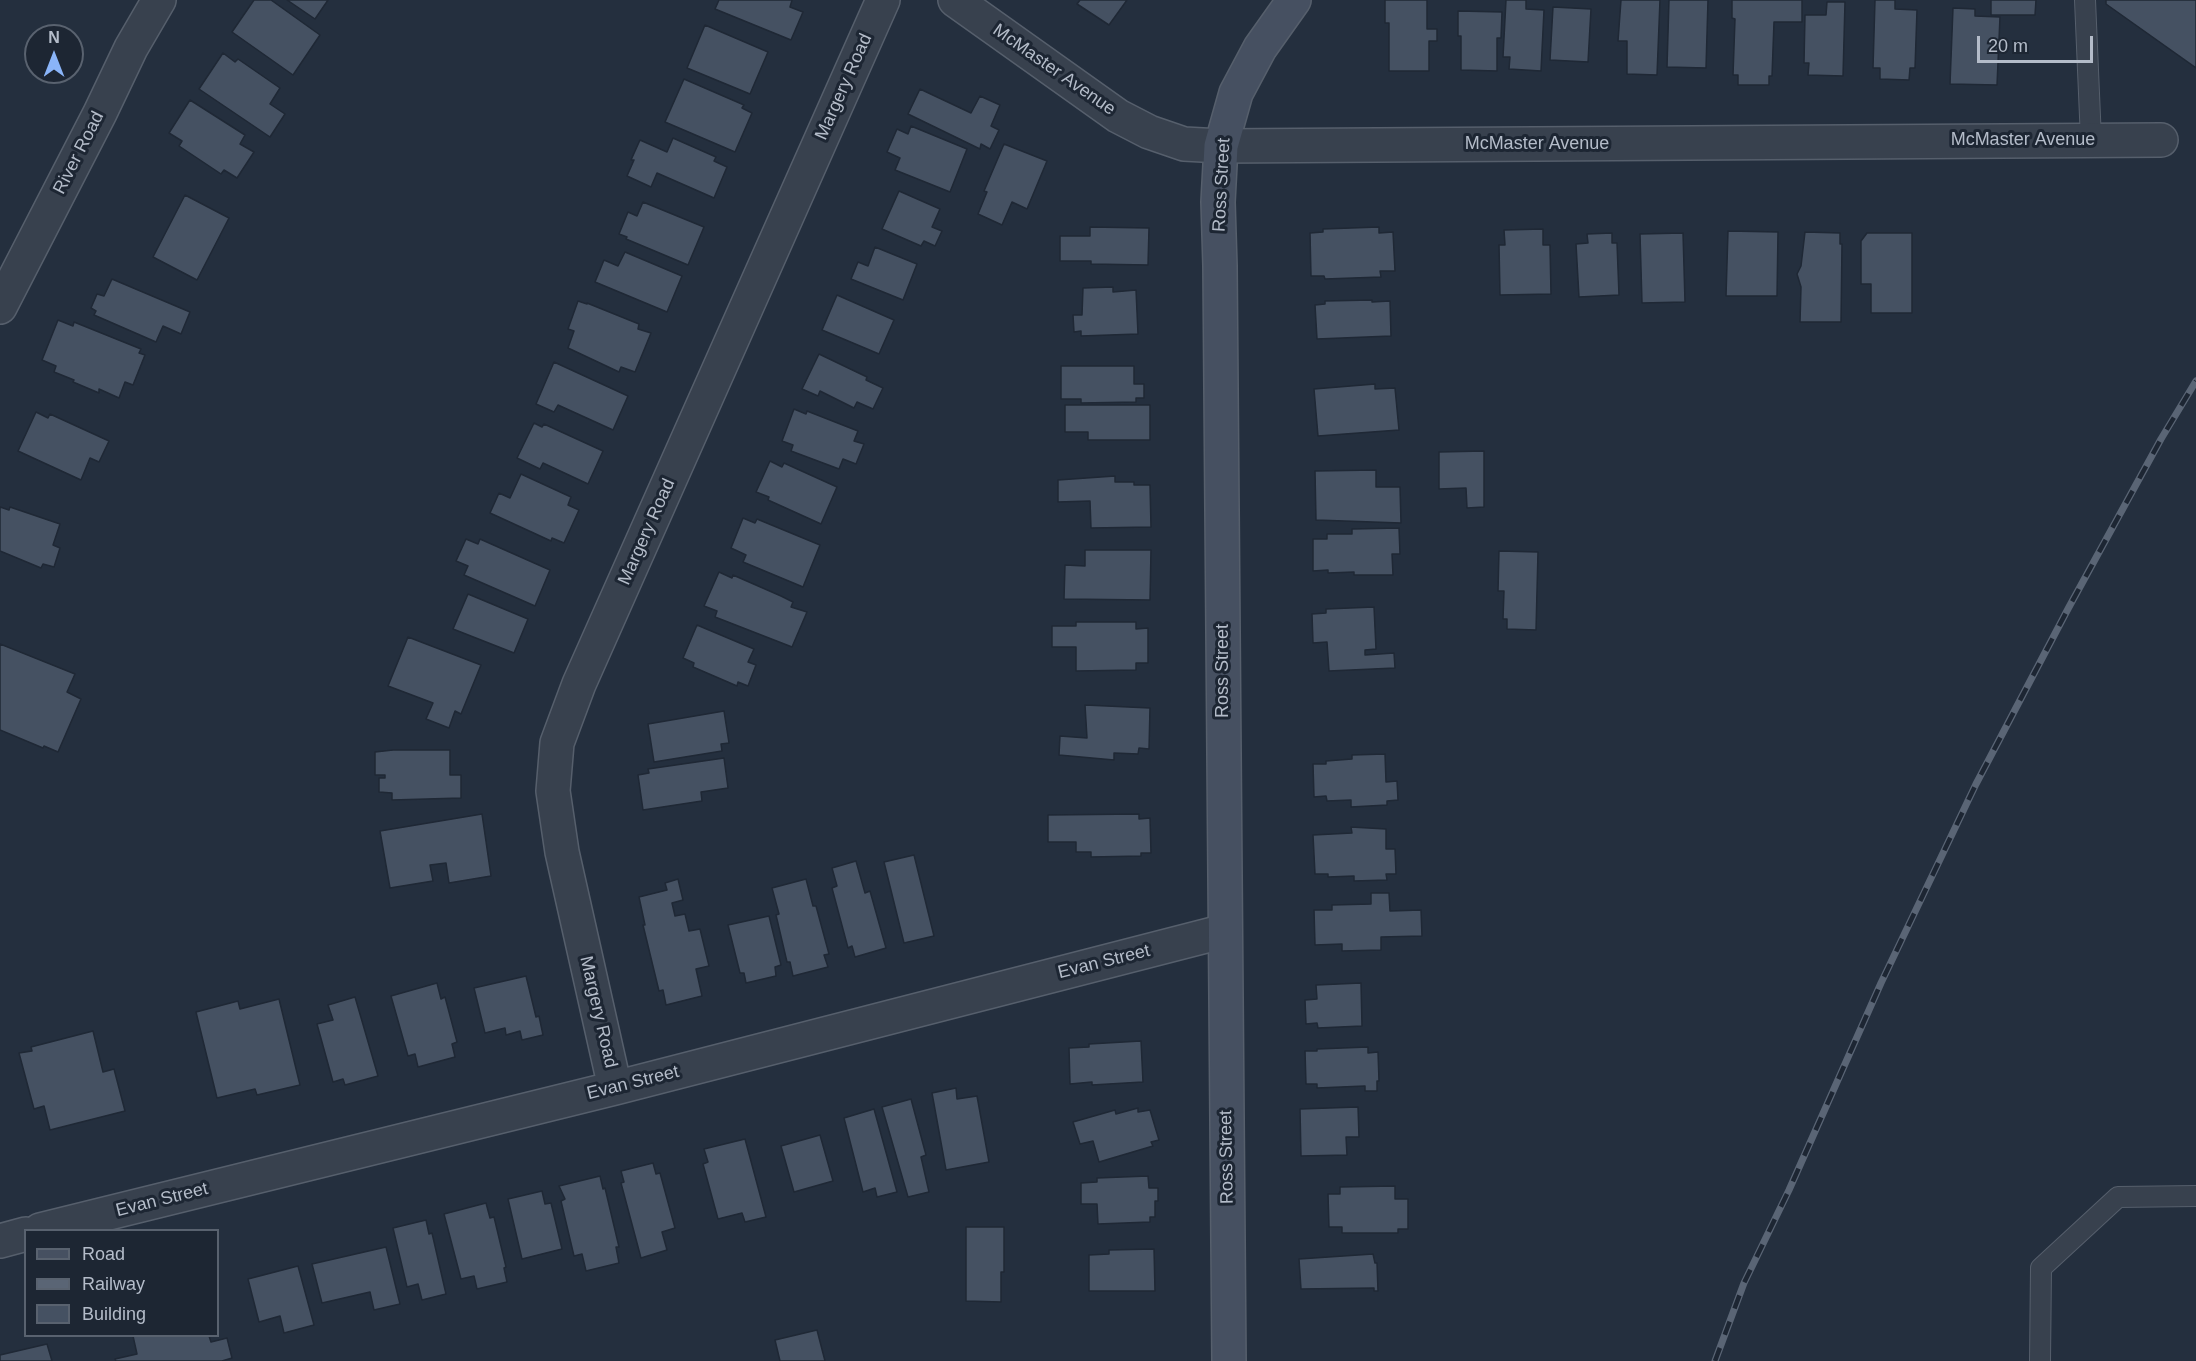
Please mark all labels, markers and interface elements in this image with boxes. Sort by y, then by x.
street label: McMaster Avenue [989,20,1119,120]
north arrow [24,24,84,84]
scale bar [1980,24,2096,62]
text: N [48,29,60,46]
street label: Margery Road [811,31,877,143]
text: 20 m [1988,36,2028,56]
street label: River Road [49,108,109,198]
street label: McMaster Avenue [1951,129,2095,151]
street label: McMaster Avenue [1465,133,1609,155]
street label: Ross Street [1209,137,1235,233]
street label: Margery Road [614,476,680,588]
street label: Ross Street [1212,624,1234,718]
street label: Evan Street [1056,940,1152,984]
street label: Margery Road [575,954,621,1070]
street label: Evan Street [585,1061,681,1105]
street label: Ross Street [1215,1110,1239,1204]
street label: Evan Street [114,1178,210,1222]
legend [24,1229,219,1337]
text: Road [82,1244,125,1264]
text: Railway [82,1274,145,1294]
text: Building [82,1304,146,1324]

